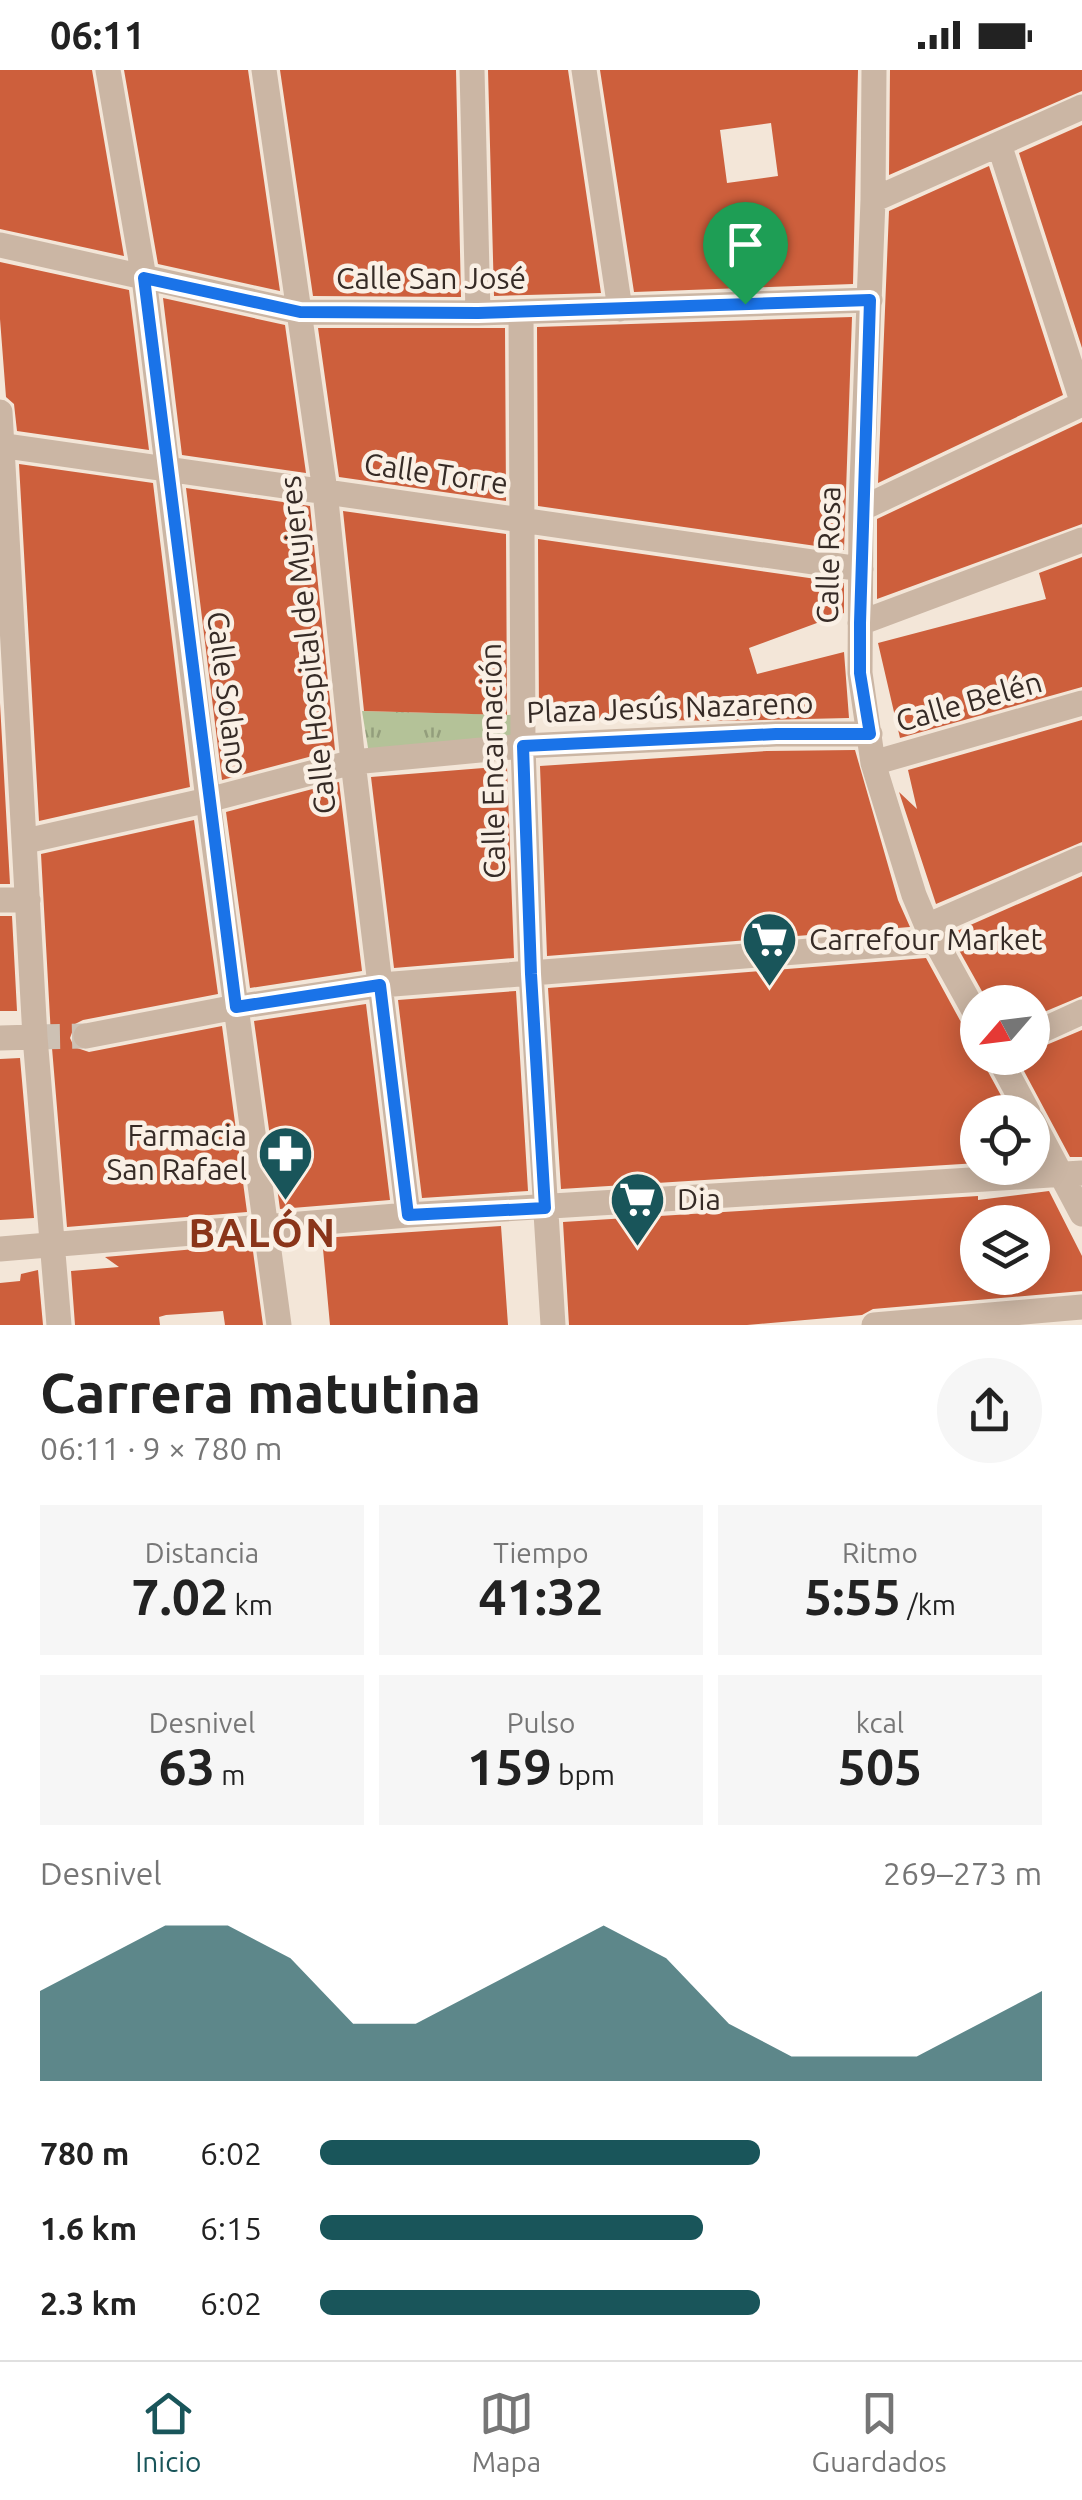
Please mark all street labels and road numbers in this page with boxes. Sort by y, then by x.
street label: Calle San José [336,261,526,295]
street label: Calle Torre [362,446,510,500]
street label: Calle Hospital de Mujeres [272,474,342,816]
street label: Calle Rosa [810,486,846,624]
street label: Calle Solano [201,609,255,776]
street label: Calle Encarnación [473,643,511,879]
street label: Calle Belén [892,664,1046,738]
street label: Plaza Jesús Nazareno [526,685,814,729]

